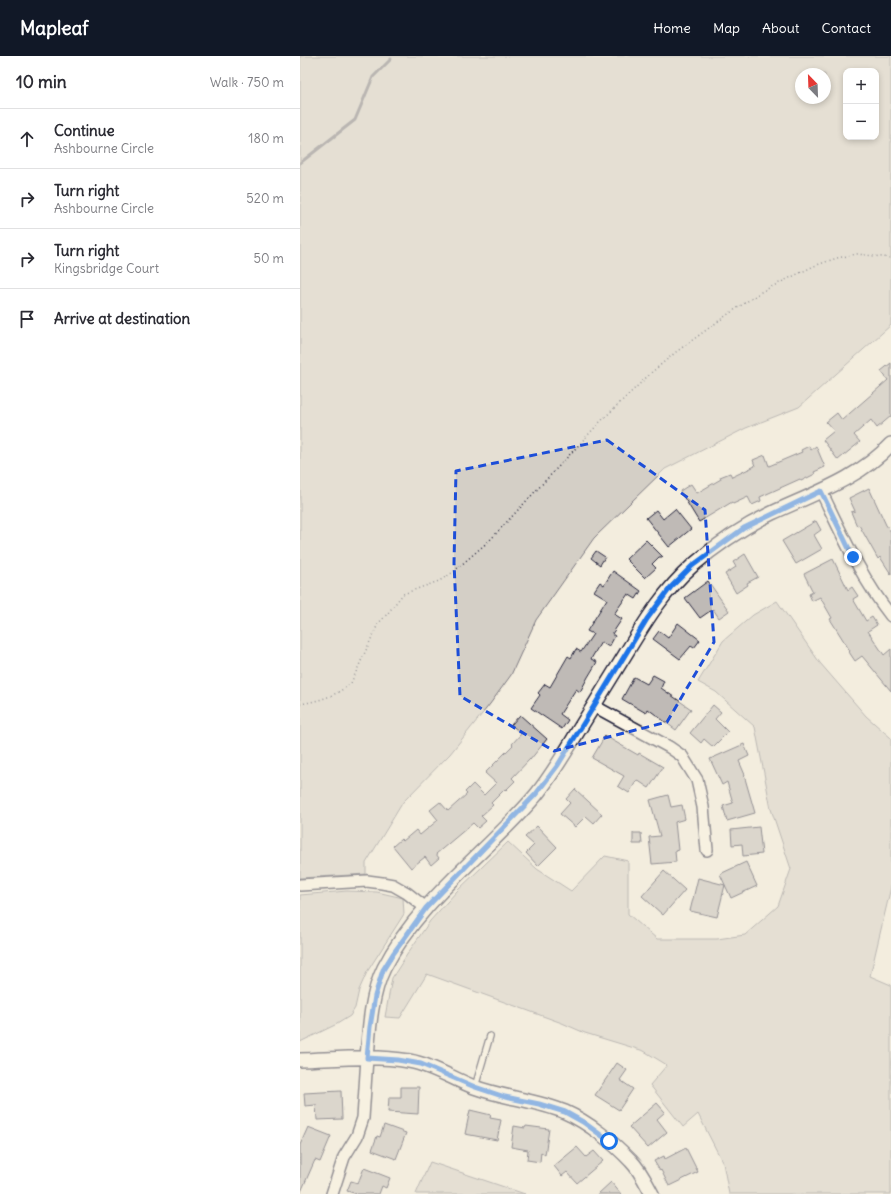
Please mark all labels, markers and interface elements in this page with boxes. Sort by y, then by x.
text: Mapleaf [20,16,89,40]
text: Home [653,19,691,37]
text: Map [713,19,740,37]
text: About [762,19,800,37]
text: Contact [822,19,871,37]
north arrow [795,68,831,104]
map controls [843,68,879,140]
button: + [843,68,879,104]
text: 10 min [16,71,67,93]
text: Walk · 750 m [210,74,284,91]
button: − [843,104,879,140]
text: Continue [54,121,115,140]
icon: ahead [16,128,38,150]
text: 180 m [248,130,284,147]
text: Ashbourne Circle [54,140,154,157]
text: Turn right [54,181,119,200]
icon: right [16,188,38,210]
text: 520 m [246,190,284,207]
text: Ashbourne Circle [54,200,154,217]
text: Turn right [54,241,119,260]
icon: right [16,248,38,270]
text: 50 m [253,250,284,267]
text: Kingsbridge Court [54,260,159,277]
icon: arrive [16,308,38,330]
text: Arrive at destination [54,309,190,328]
route end [844,548,862,566]
route start [600,1132,618,1150]

